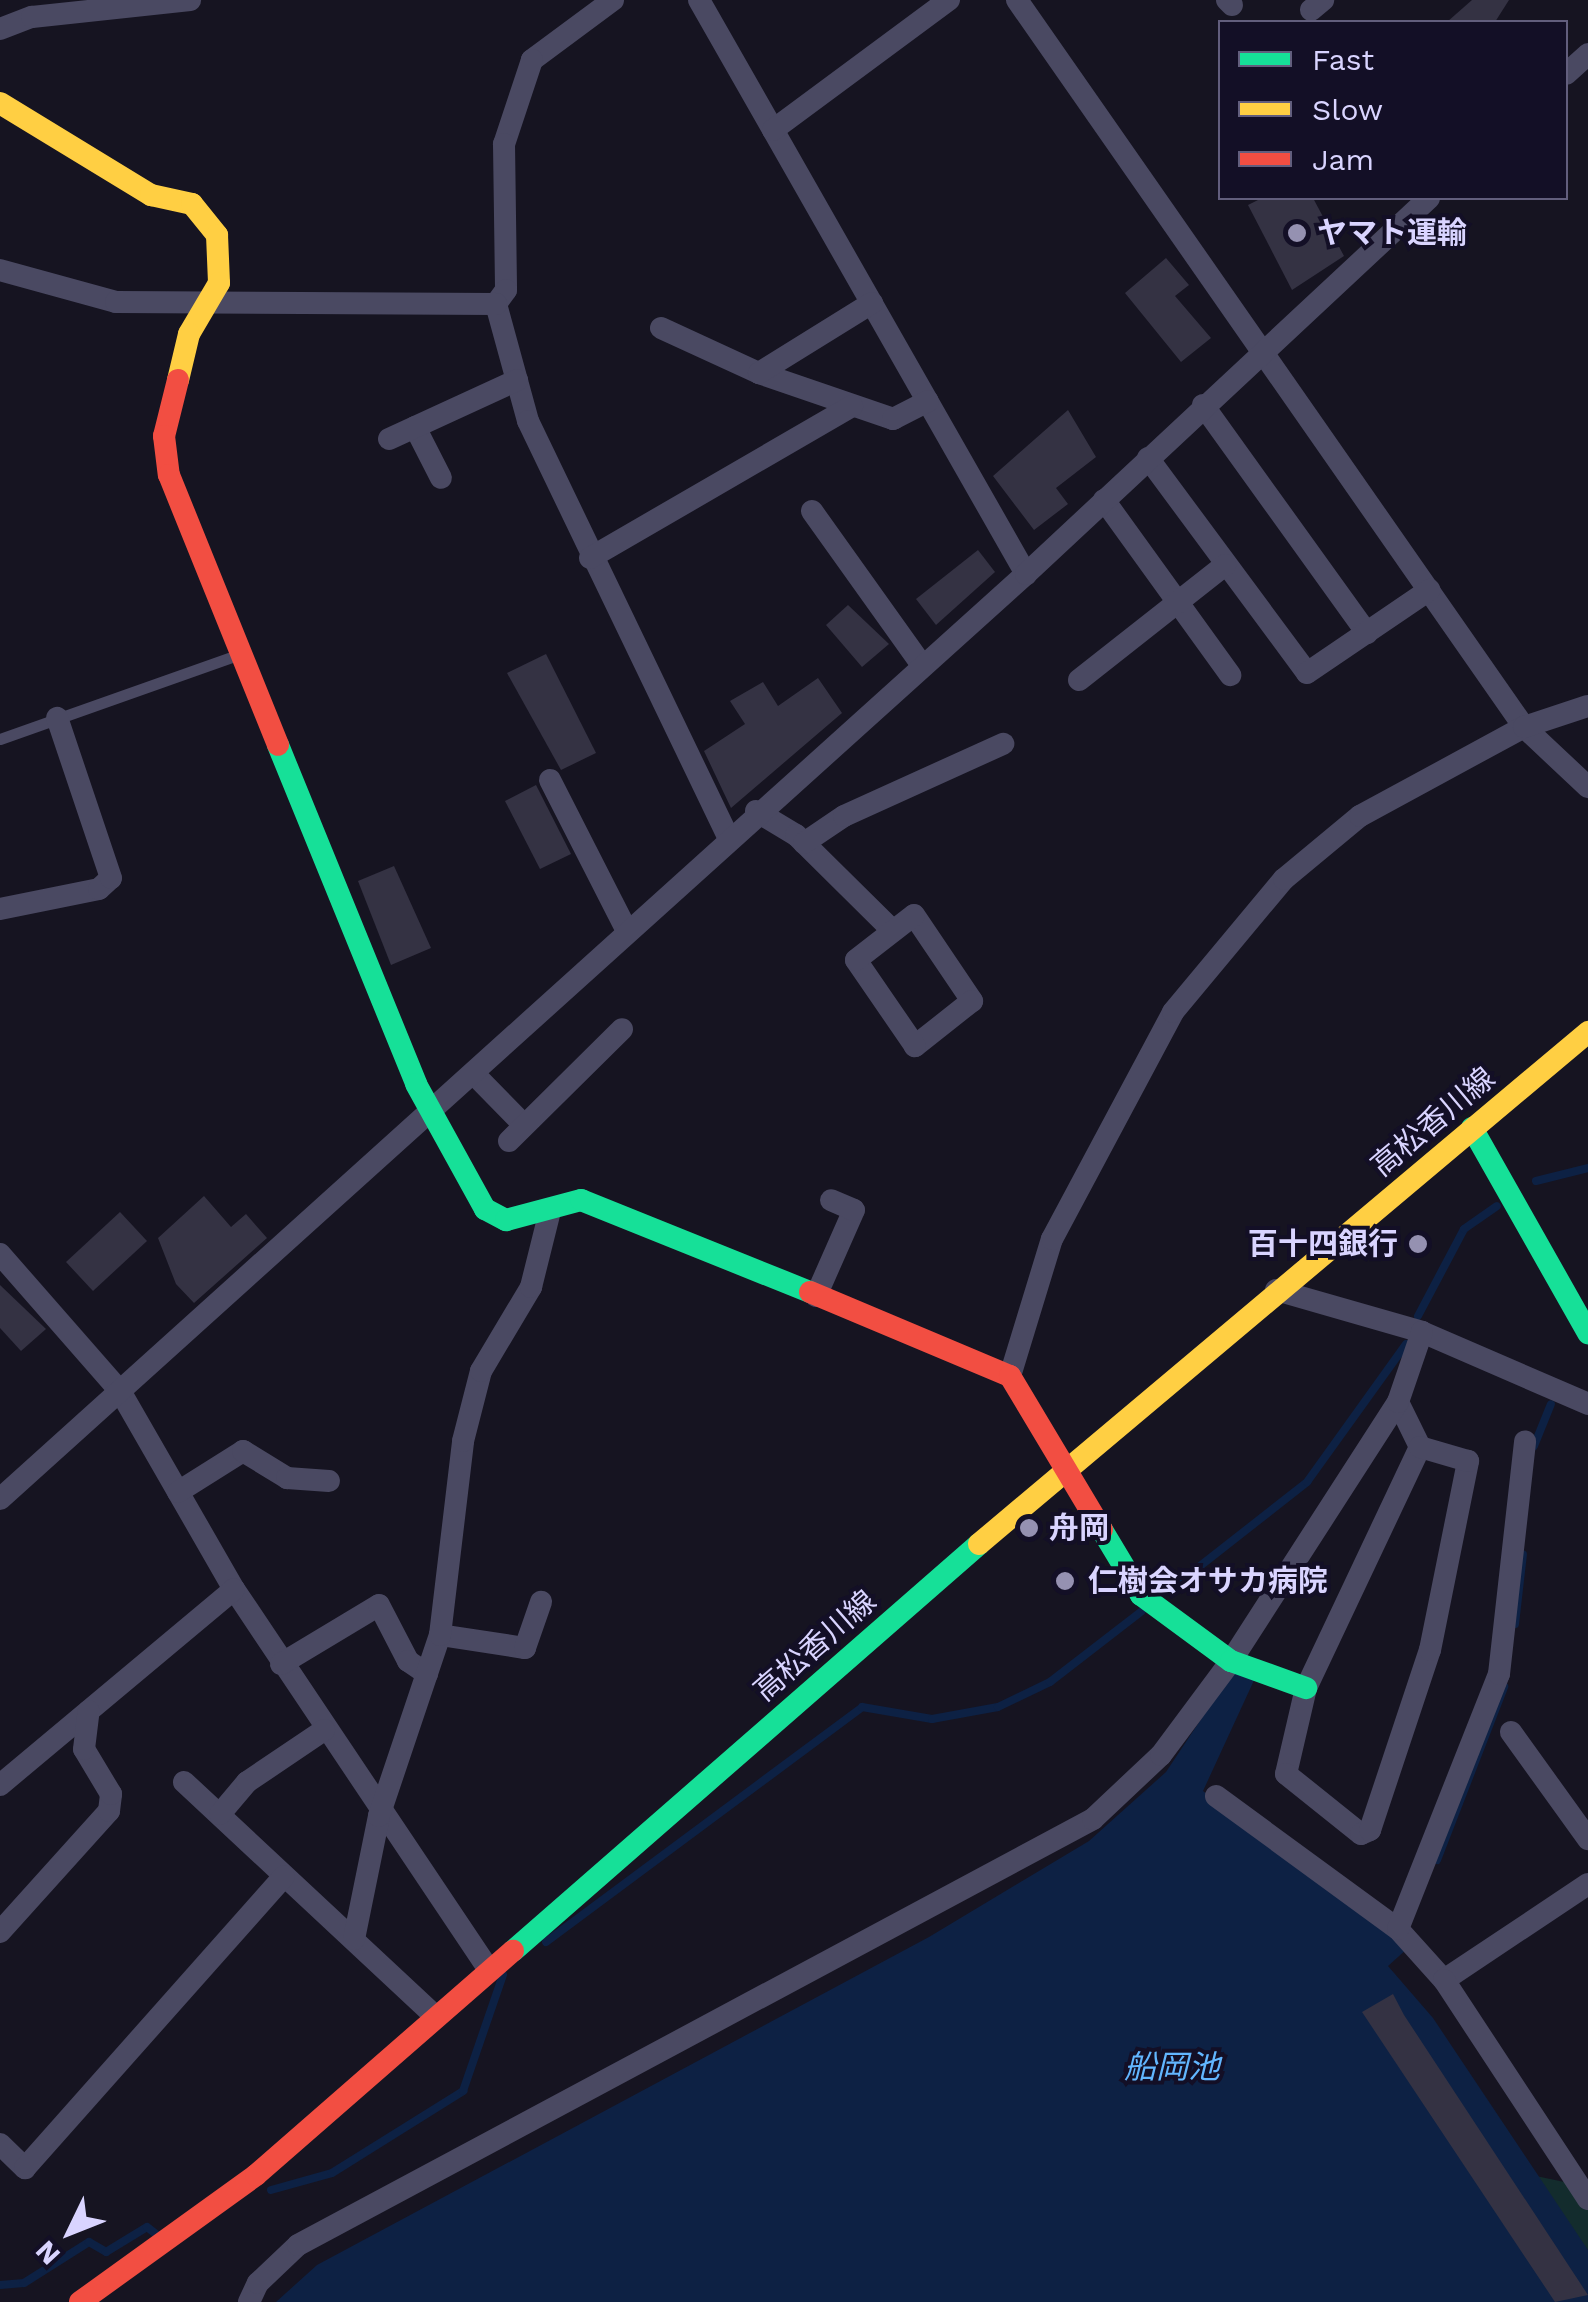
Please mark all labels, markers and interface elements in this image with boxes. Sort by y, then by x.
legend [1218,20,1568,200]
text: Fast [1312,42,1374,77]
text: Slow [1312,92,1383,127]
text: Jam [1312,142,1374,177]
place label: ヤマト運輸 [1317,215,1467,251]
marker: ヤマト運輸 [1286,222,1308,244]
street label: 高松香川線 [1364,1060,1502,1184]
place label: 百十四銀行 [1248,1226,1398,1262]
marker: 百十四銀行 [1407,1233,1429,1255]
place label: 舟岡 [1049,1510,1109,1546]
marker: 舟岡 [1018,1517,1040,1539]
place label: 仁樹会オサカ病院 [1088,1563,1328,1599]
marker: 仁樹会オサカ病院 [1052,1568,1078,1594]
street label: 高松香川線 [747,1583,883,1709]
water label: 船岡池 [1124,2048,1220,2086]
north arrow [20,2182,120,2282]
text: N [29,2234,67,2272]

